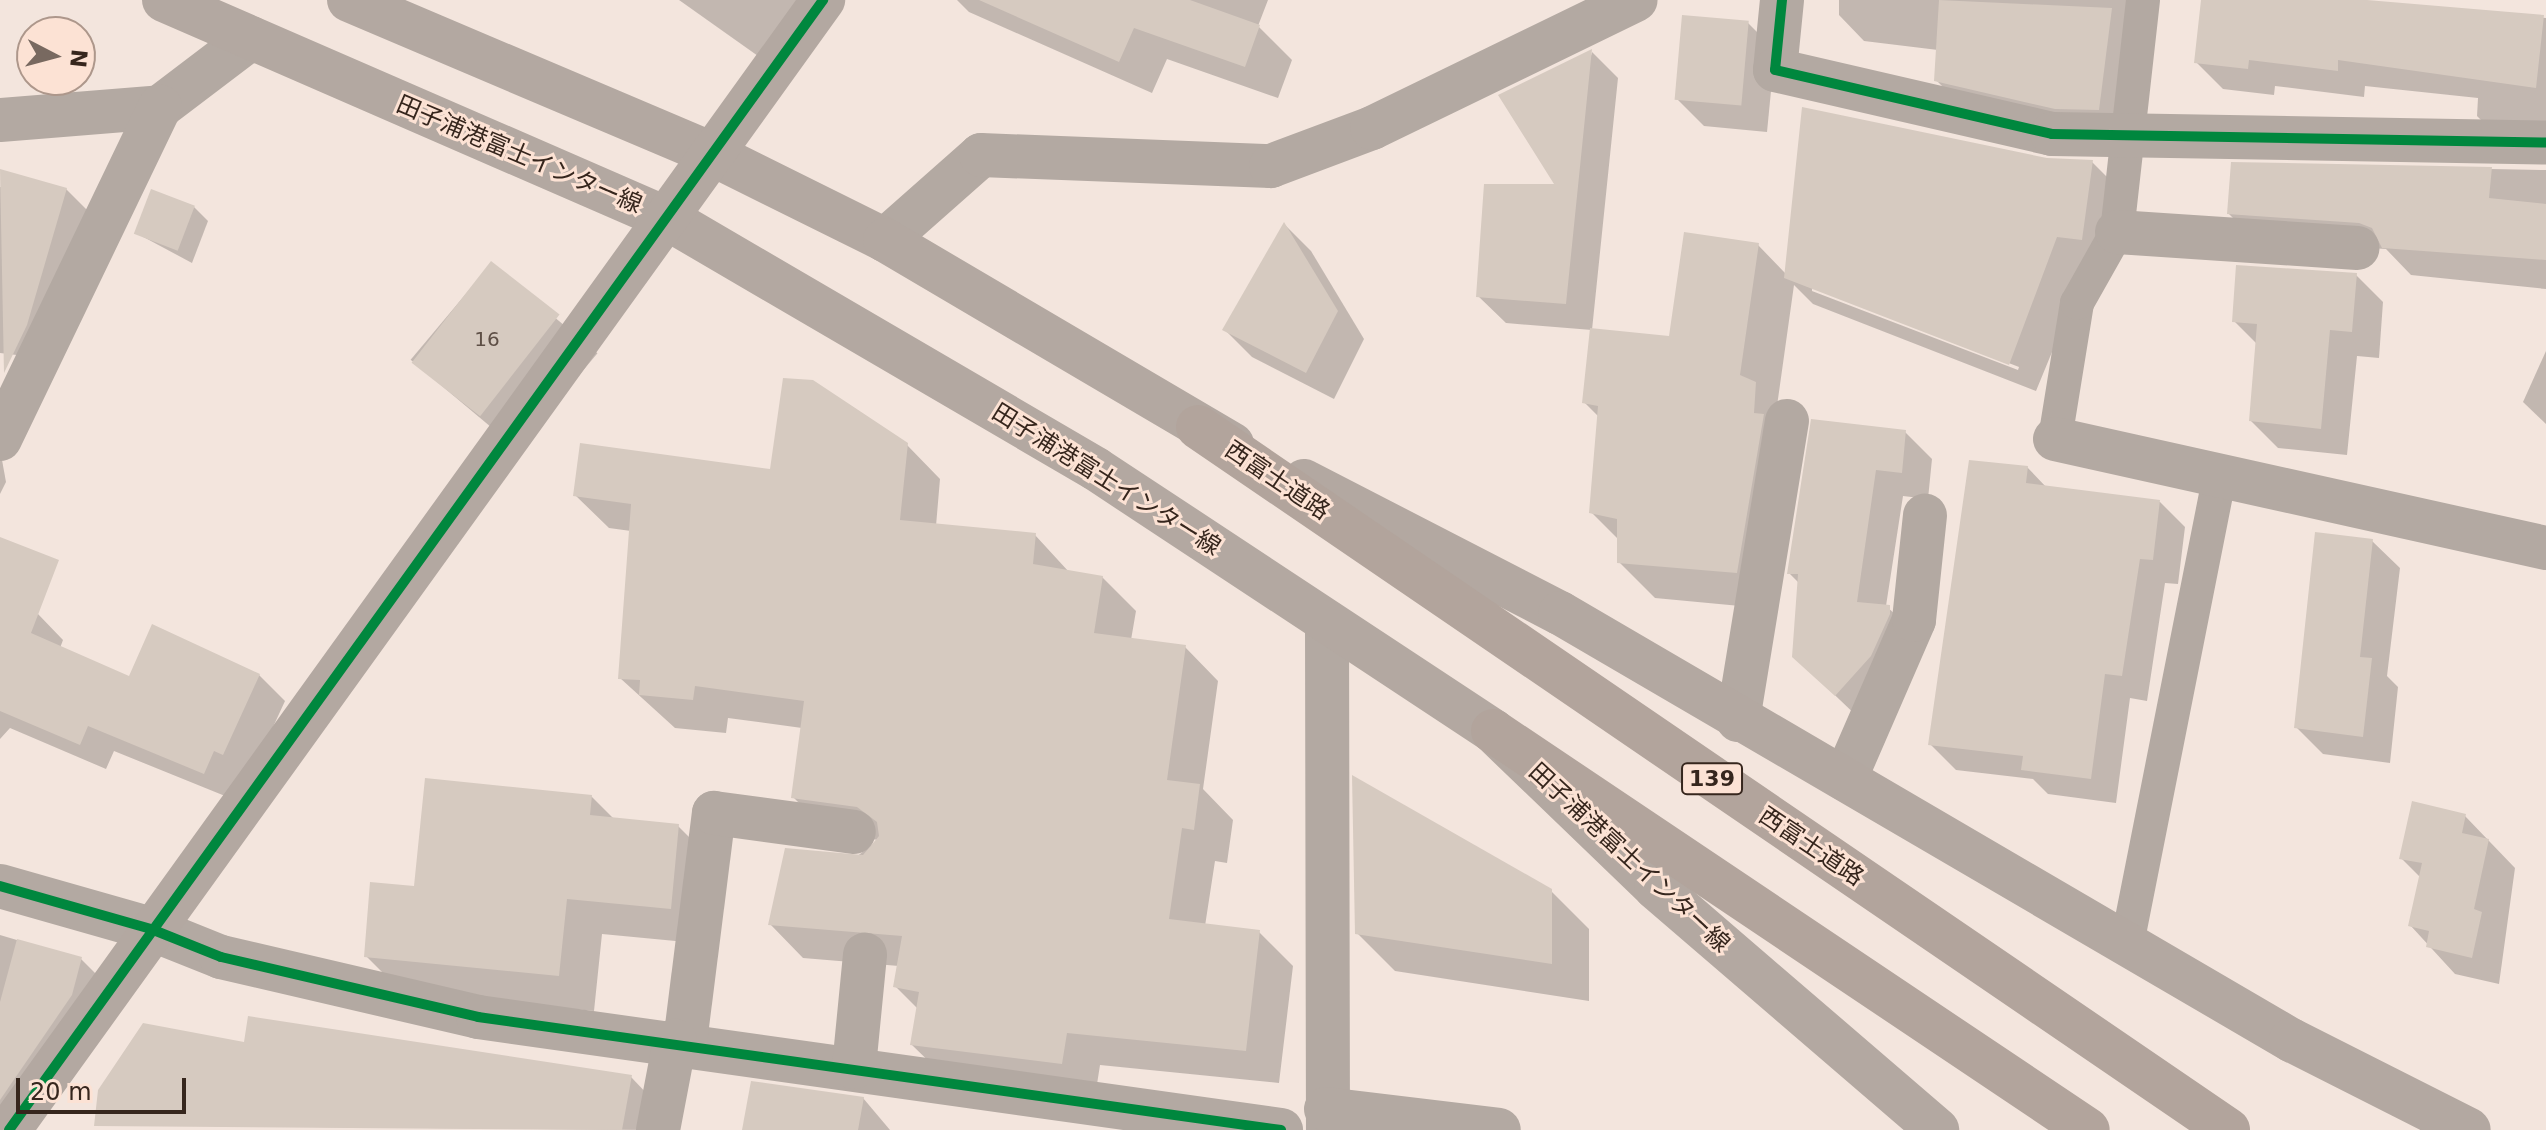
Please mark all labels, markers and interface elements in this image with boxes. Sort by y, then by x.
north arrow [16,16,96,96]
text: N [65,48,92,69]
street label: 田子浦港富士インター線 [392,90,646,220]
house number: 16 [474,327,500,351]
street label: 田子浦港富士インター線 [986,398,1226,562]
street label: 西富士道路 [1219,436,1335,526]
street label: 田子浦港富士インター線 [1523,757,1735,959]
road number: 139 [1680,761,1744,797]
street label: 西富士道路 [1753,802,1869,892]
scale bar [20,1062,190,1112]
text: 20 m [30,1078,92,1106]

